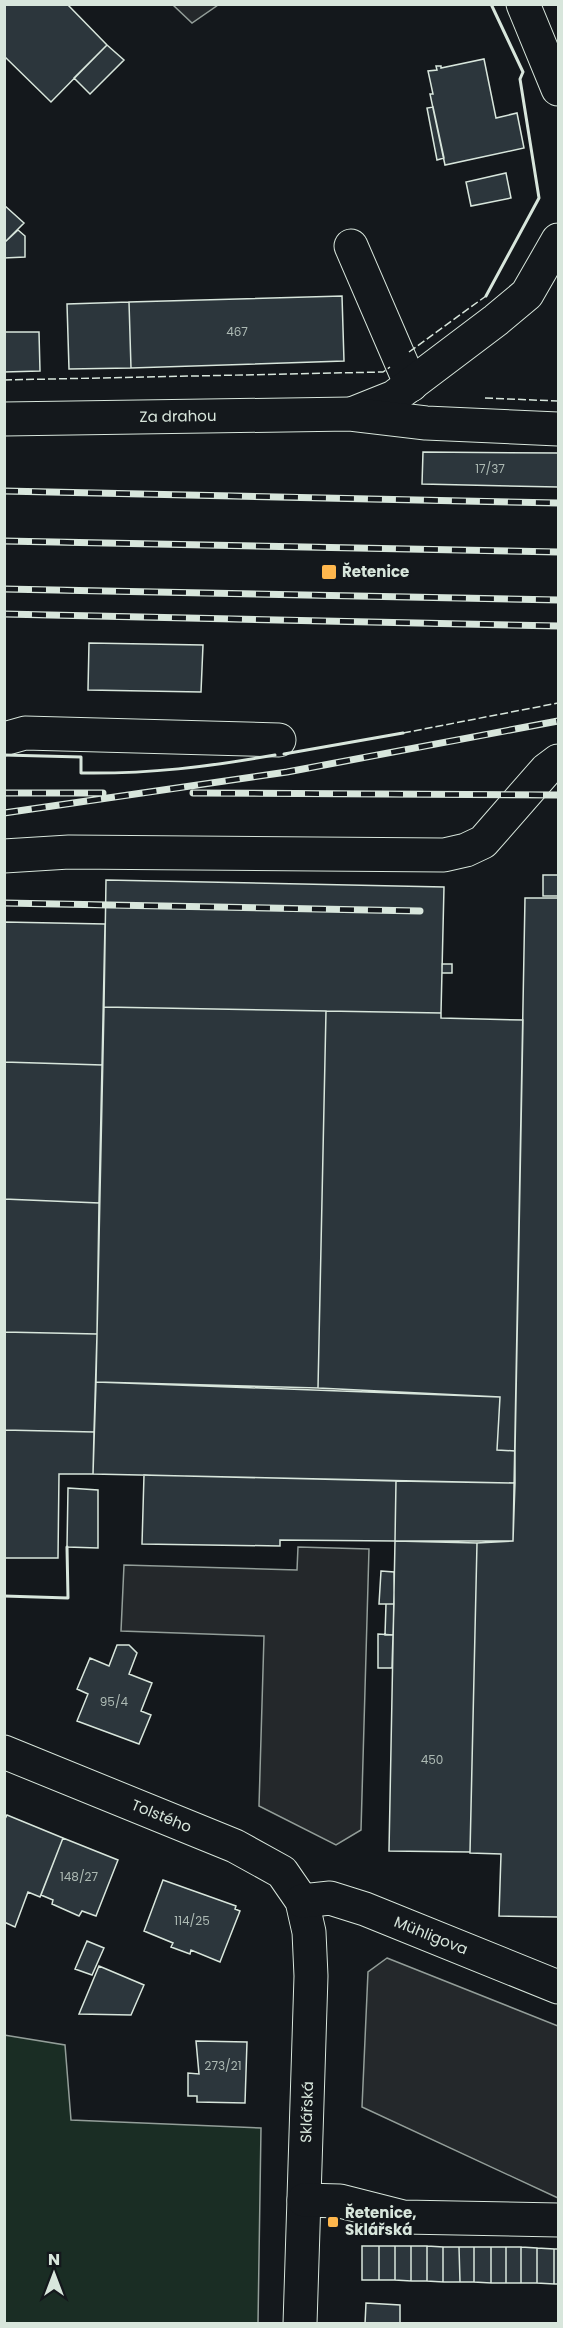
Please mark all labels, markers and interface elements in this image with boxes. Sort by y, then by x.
house number: 467 [226,323,248,340]
street label: Za drahou [139,405,217,427]
house number: 17/37 [475,460,505,477]
place label: Řetenice [342,561,409,582]
marker: Řetenice [320,563,338,581]
house number: 95/4 [100,1693,129,1710]
house number: 450 [421,1751,443,1768]
street label: Tolstého [128,1794,195,1837]
house number: 148/27 [60,1868,99,1885]
street label: Mühligova [391,1911,471,1960]
house number: 114/25 [174,1912,210,1929]
house number: 273/21 [205,2057,241,2074]
street label: Sklářská [295,2081,318,2143]
place label: Řetenice, Sklářská [345,2202,417,2240]
marker: Řetenice, Sklářská [326,2215,340,2229]
north arrow [24,2244,84,2304]
text: N [48,2248,60,2271]

